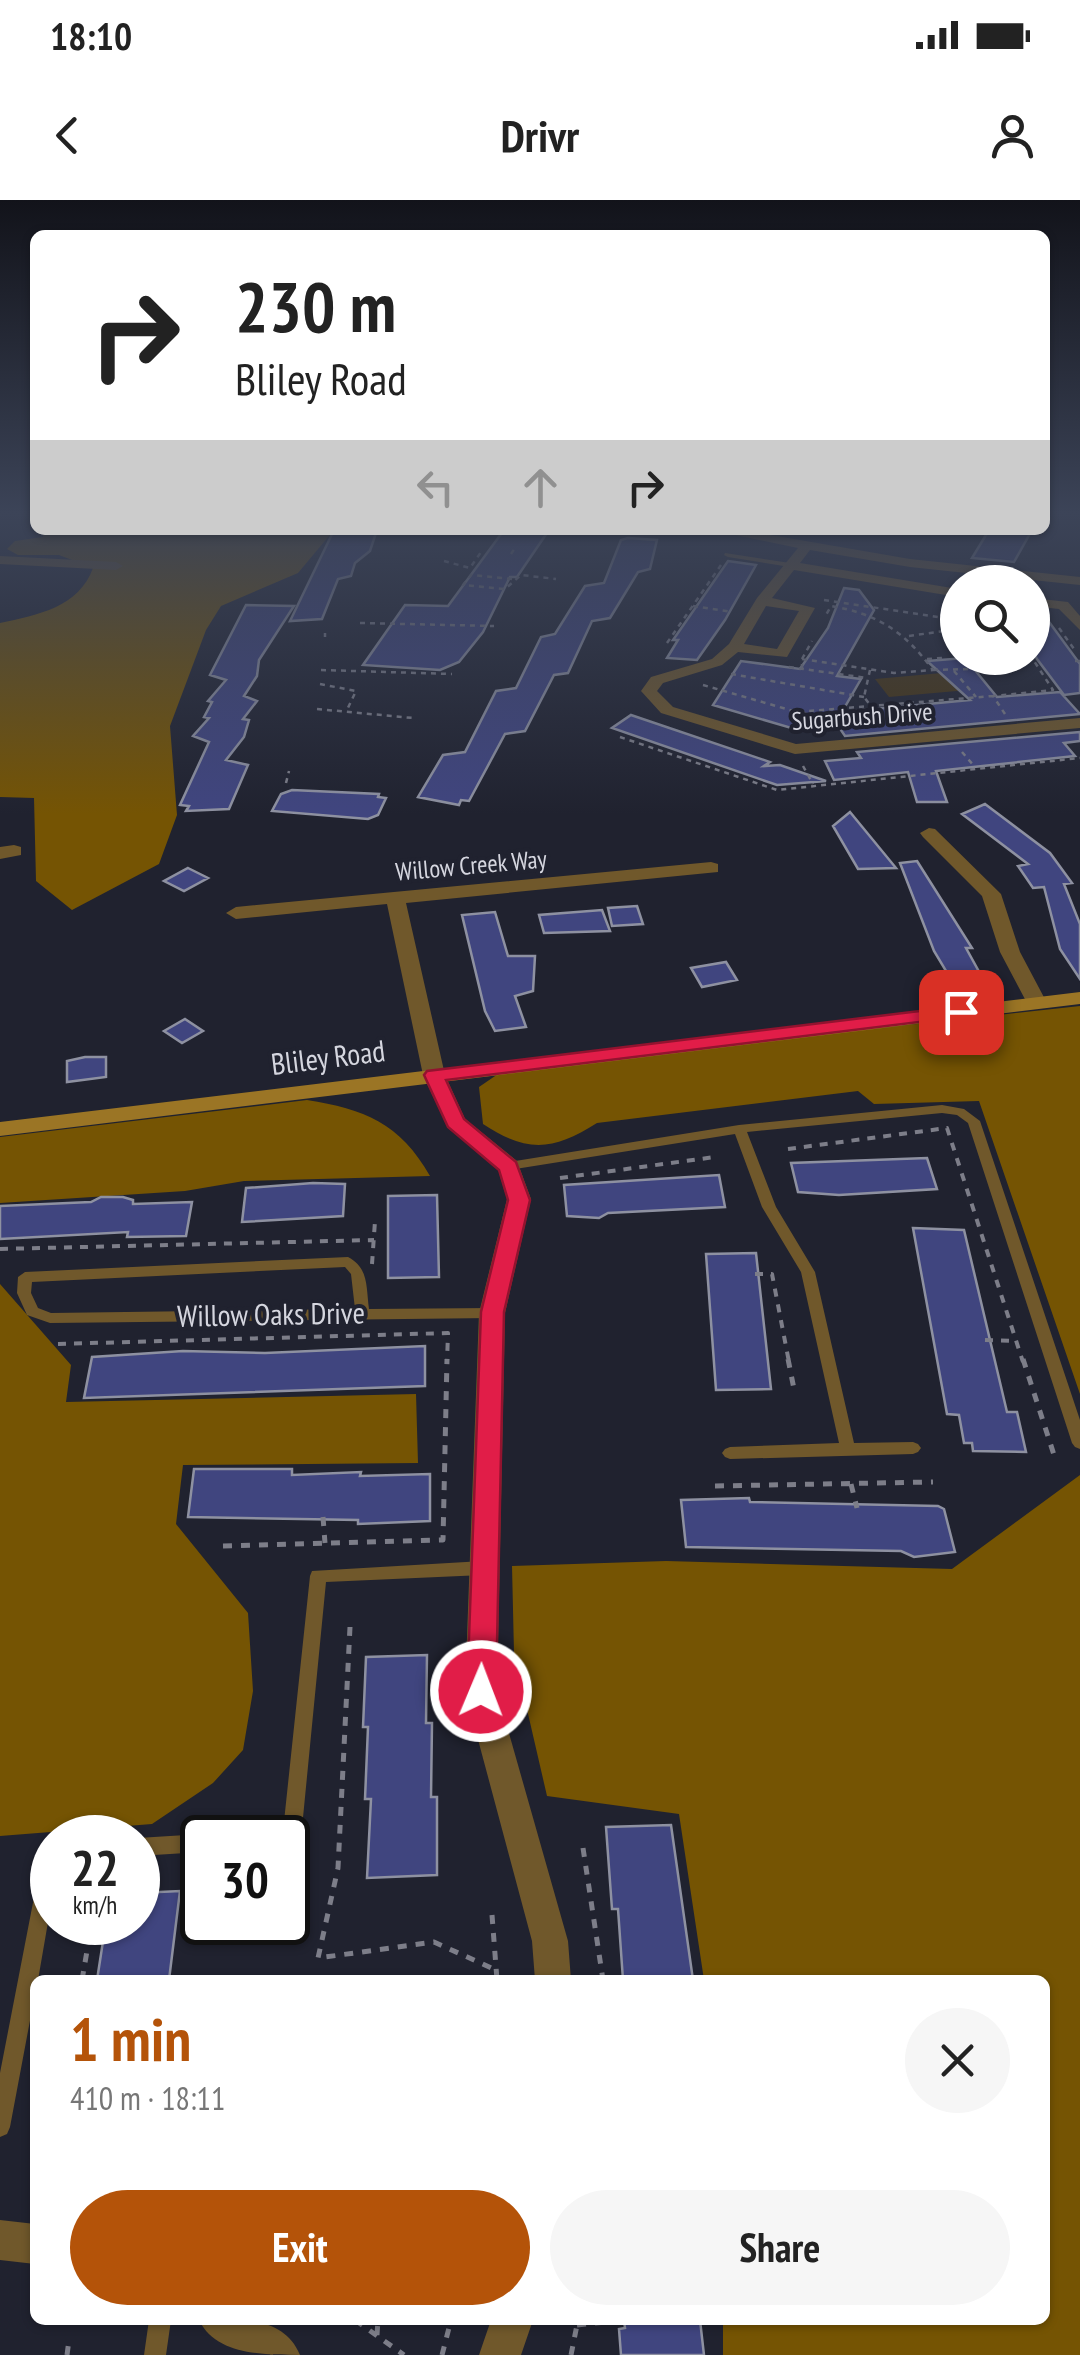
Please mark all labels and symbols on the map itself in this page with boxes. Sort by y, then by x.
street label: Sugarbush Drive [791,695,933,737]
street label: Willow Creek Way [394,842,549,888]
pin [919,970,1004,1055]
street label: Bliley Road [269,1030,387,1083]
street label: Willow Oaks Drive [177,1292,365,1335]
position arrow [429,1639,533,1743]
speed limit sign: 30 [180,1815,310,1945]

